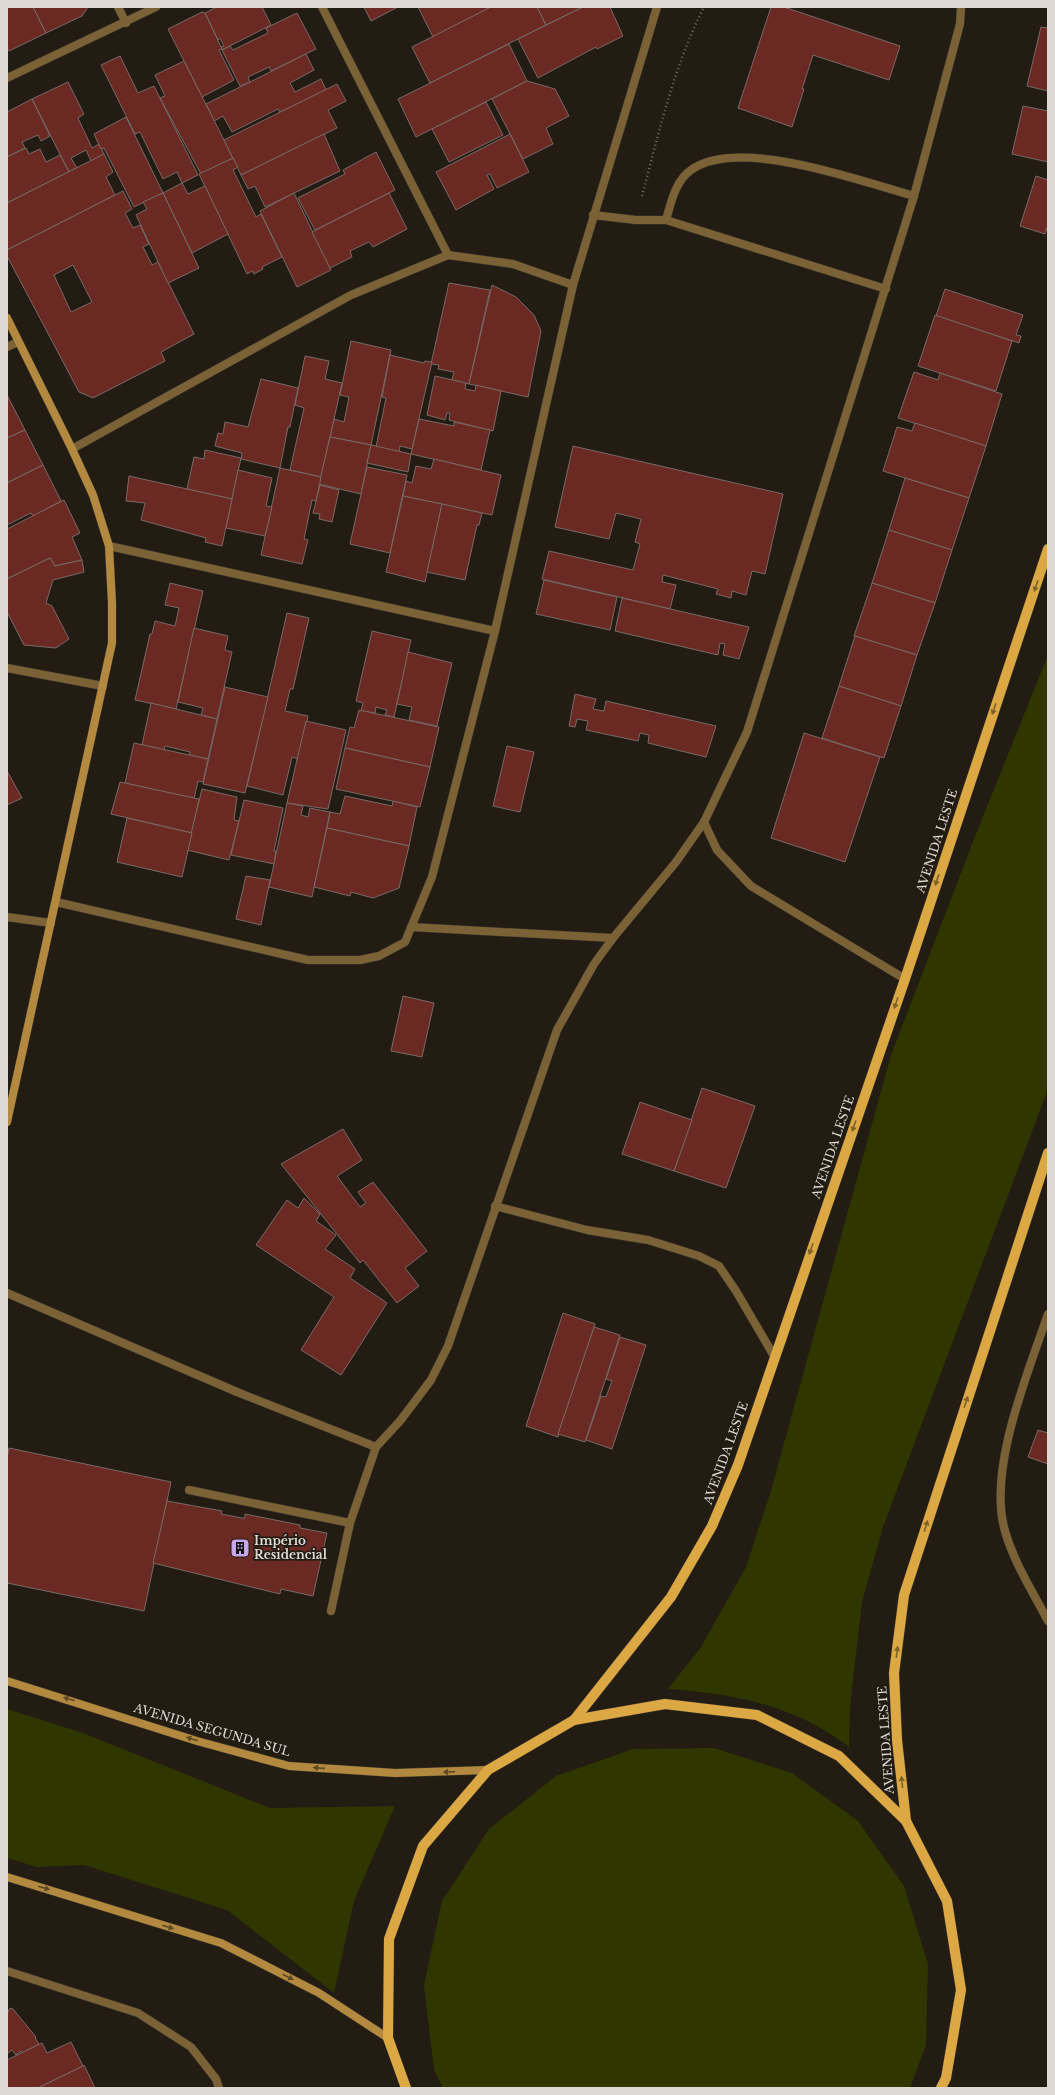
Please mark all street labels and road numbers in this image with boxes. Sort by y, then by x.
street label: AVENIDA LESTE [912,787,960,896]
street label: AVENIDA LESTE [807,1093,857,1201]
street label: AVENIDA LESTE [700,1399,751,1507]
street label: AVENIDA LESTE [874,1685,897,1796]
street label: AVENIDA SEGUNDA SUL [131,1700,292,1759]

